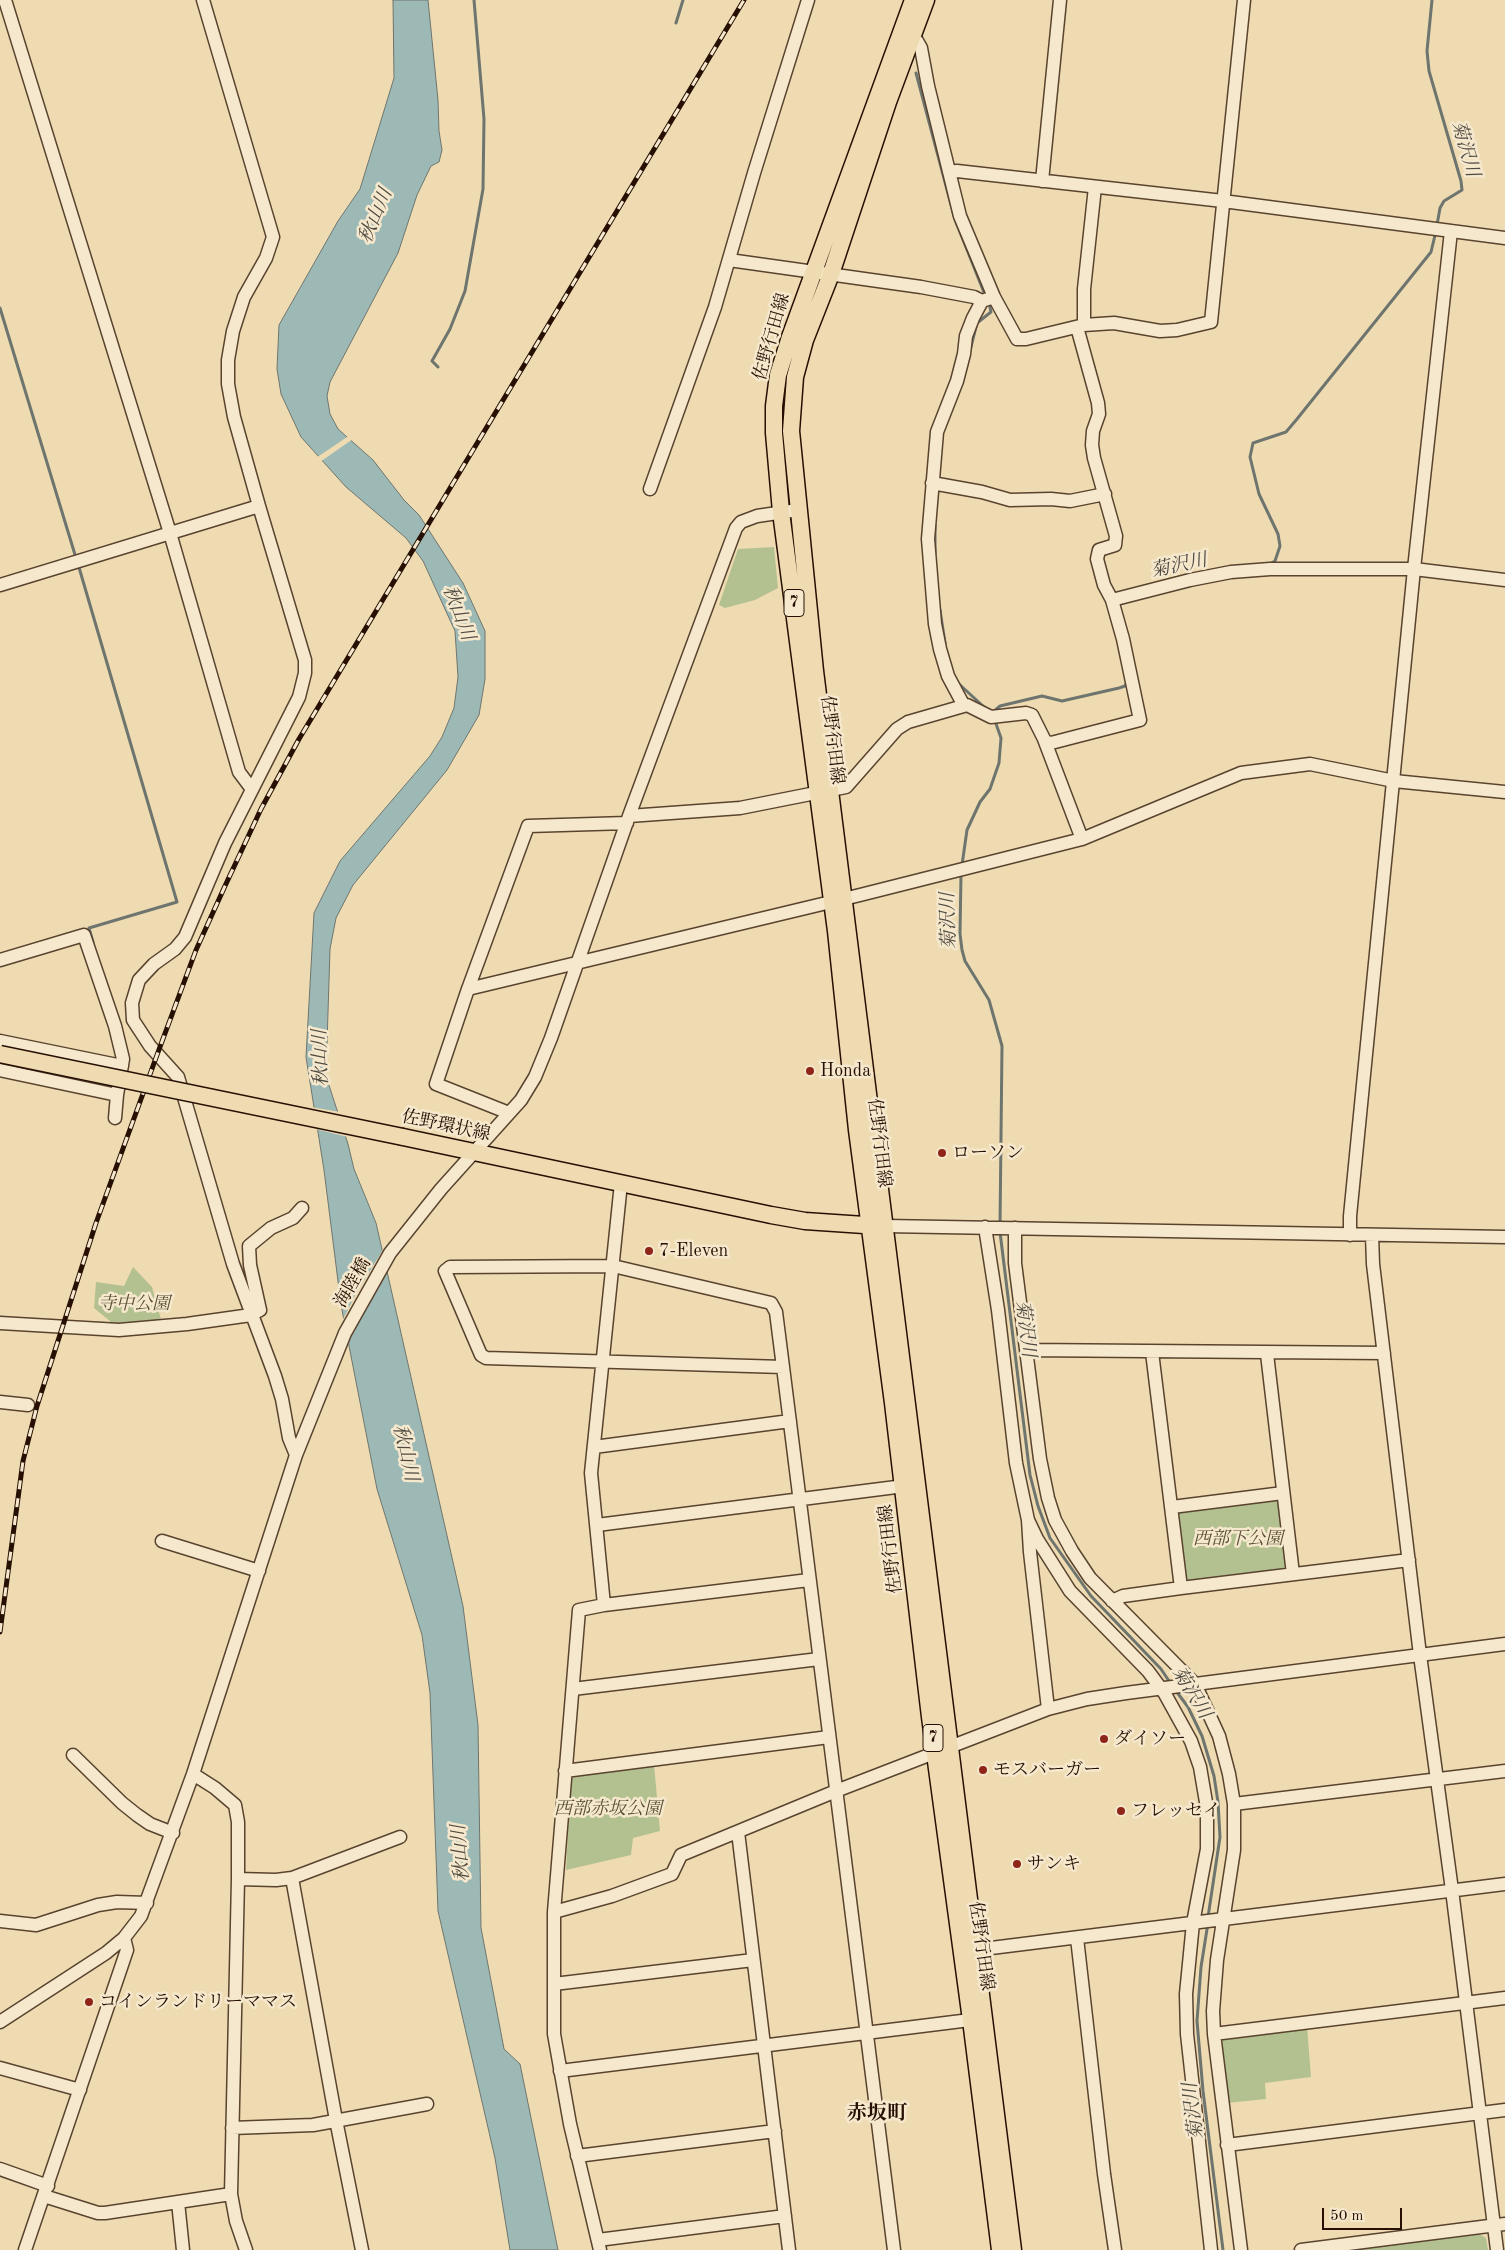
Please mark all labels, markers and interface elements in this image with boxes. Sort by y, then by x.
water label: 菊沢川 [1446,118,1484,180]
water label: 秋山川 [354,185,398,247]
street label: 佐野行田線 [749,291,795,383]
water label: 菊沢川 [1149,549,1209,583]
water label: 秋山川 [437,582,479,644]
road number: 7 [784,590,804,616]
street label: 佐野行田線 [816,694,848,786]
water label: 菊沢川 [937,892,961,950]
water label: 秋山川 [309,1029,333,1087]
place label: Honda [820,1060,871,1082]
marker: Honda [804,1065,816,1077]
street label: 佐野行田線 [863,1097,895,1189]
street label: 佐野環状線 [400,1106,492,1146]
place label: ローソン [952,1142,1024,1164]
marker: ローソン [936,1147,948,1159]
place label: 7-Eleven [659,1240,728,1262]
marker: 7-Eleven [643,1245,655,1257]
street label: 海陸橋 [330,1254,376,1312]
park label: 寺中公園 [98,1293,170,1315]
water label: 菊沢川 [1010,1299,1040,1359]
water label: 秋山川 [387,1423,423,1483]
street label: 佐野行田線 [875,1503,907,1595]
park label: 西部下公園 [1193,1528,1283,1550]
water label: 菊沢川 [1166,1663,1216,1723]
road number: 7 [923,1725,943,1752]
place label: ダイソー [1114,1728,1186,1750]
marker: ダイソー [1098,1733,1110,1745]
place label: モスバーガー [993,1759,1101,1781]
marker: モスバーガー [977,1764,989,1776]
park label: 西部赤坂公園 [554,1798,662,1820]
place label: フレッセイ [1131,1800,1221,1822]
marker: フレッセイ [1115,1805,1127,1817]
water label: 秋山川 [448,1824,474,1882]
place label: サンキ [1027,1853,1081,1875]
marker: サンキ [1011,1858,1023,1870]
street label: 佐野行田線 [964,1900,998,1992]
place label: コインランドリーママス [99,1991,297,2013]
marker: コインランドリーママス [83,1996,95,2008]
water label: 菊沢川 [1179,2081,1209,2141]
district label: 赤坂町 [847,2102,907,2126]
scale bar [1325,2198,1405,2230]
text: 50 m [1330,2209,1364,2224]

